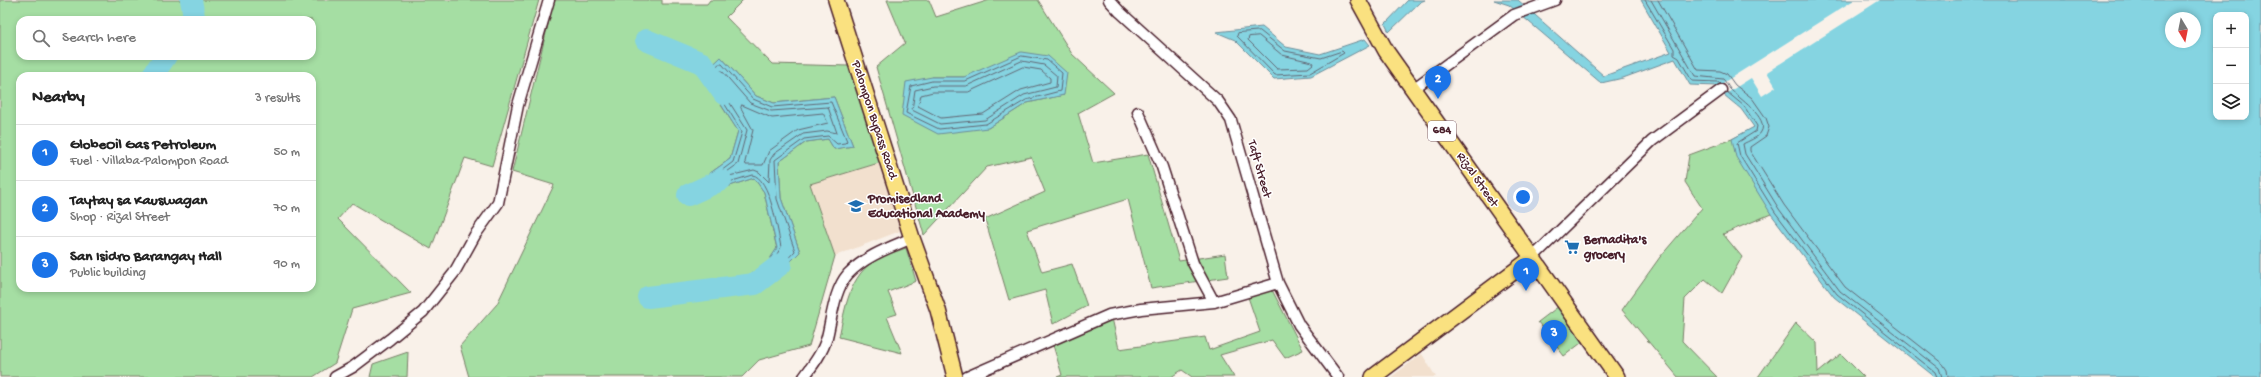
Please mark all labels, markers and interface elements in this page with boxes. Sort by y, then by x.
north arrow [2165,12,2201,48]
map controls [2213,12,2249,120]
button: + [2213,12,2249,48]
search box [16,16,316,60]
icon: search [30,27,52,49]
text: Search here [62,29,136,47]
button: − [2213,48,2249,84]
street label: Palompon Bypass Road [848,58,901,182]
pin: 2 [1425,66,1451,99]
button: layers [2213,84,2249,120]
text: Nearby [32,88,85,108]
text: 3 results [255,91,300,106]
road number: 684 [1428,121,1456,141]
text: GlobeOil Gas Petroleum [70,136,216,154]
street label: Taft Street [1243,137,1275,201]
text: 1 [42,145,48,160]
text: 50 m [273,145,300,160]
street label: Rizal Street [1453,150,1502,212]
text: Fuel · Villaba-Palompon Road [70,154,228,169]
your location [1513,187,1533,207]
text: Taytay sa Kauswagan [70,192,207,210]
place label: Promisedland Educational Academy [867,192,986,222]
school or university icon: Promisedland Educational Academy [847,197,865,215]
text: 2 [42,201,48,216]
text: 70 m [274,201,300,216]
text: Shop · Rizal Street [70,210,170,225]
place label: Bernadita's grocery [1583,233,1648,263]
supermarket icon: Bernadita's grocery [1563,238,1581,256]
text: San Isidro Barangay Hall [70,248,222,266]
text: 3 [42,257,48,272]
text: 90 m [274,257,300,272]
pin: 1 [1513,258,1539,291]
text: Public building [70,266,146,281]
pin: 3 [1541,320,1567,353]

